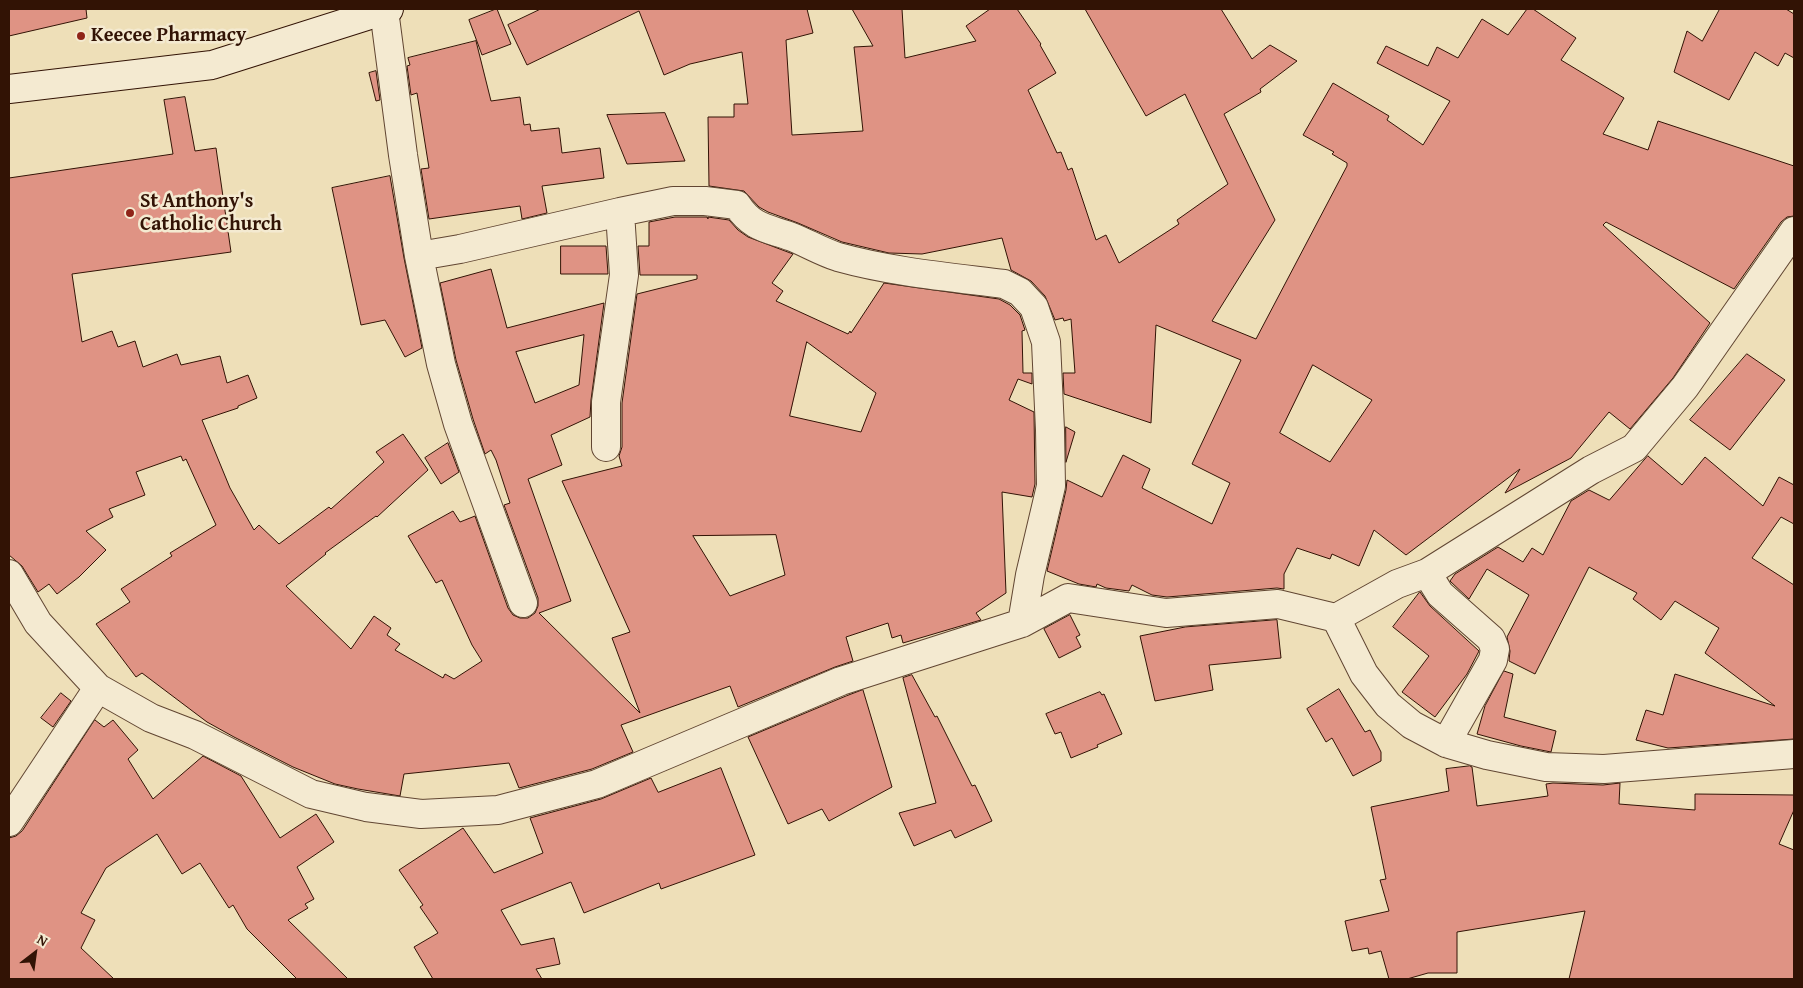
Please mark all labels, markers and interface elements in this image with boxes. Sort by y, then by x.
place label: Keecee Pharmacy [91,24,246,48]
marker: Keecee Pharmacy [75,30,87,42]
place label: St Anthony's Catholic Church [140,190,282,237]
marker: St Anthony's Catholic Church [124,207,136,219]
north arrow [10,928,60,978]
text: N [33,929,52,951]

